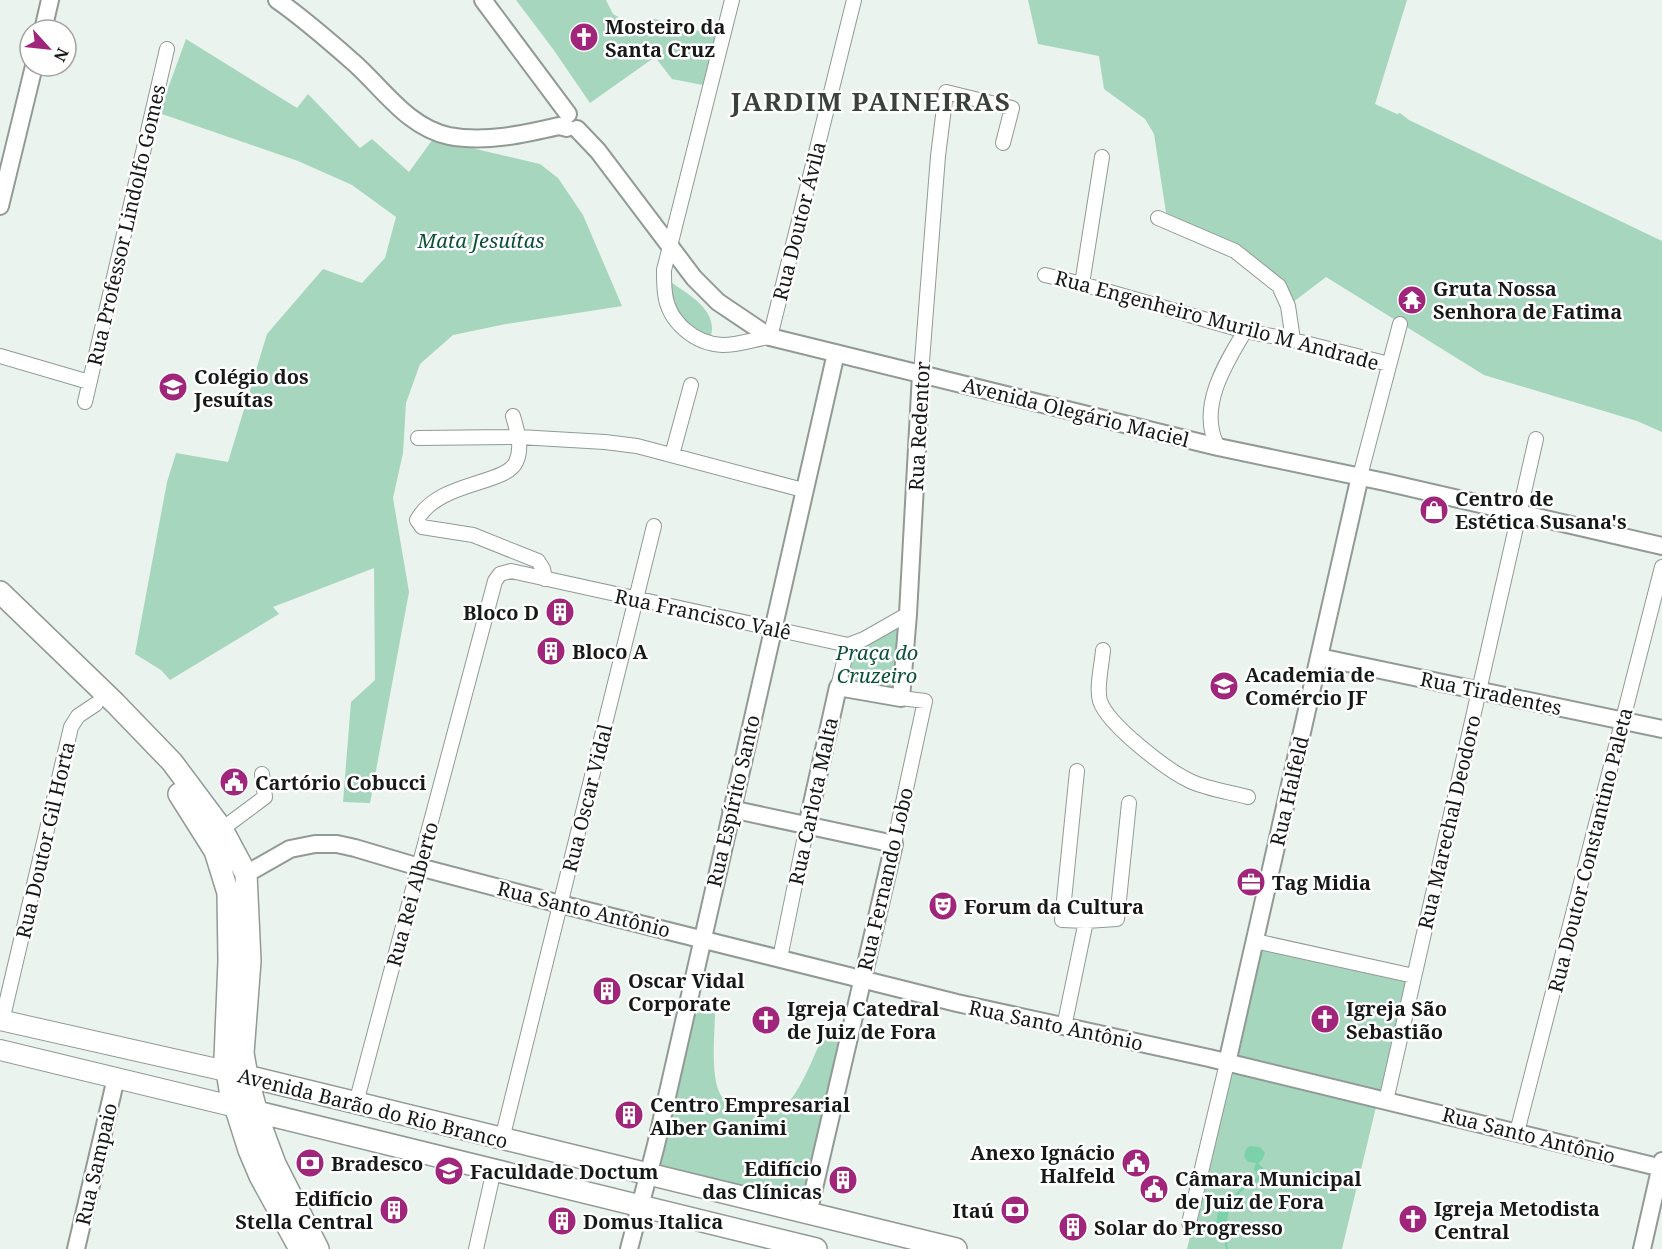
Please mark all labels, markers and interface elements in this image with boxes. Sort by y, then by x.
place label: Mosteiro da Santa Cruz [605,13,725,63]
north arrow [18,18,78,78]
church icon: Mosteiro da Santa Cruz [568,21,600,53]
text: N [49,44,74,66]
street label: Rua Professor Lindolfo Gomes [80,82,172,368]
district label: JARDIM PAINEIRAS [730,83,1011,119]
street label: Rua Doutor Ávila [766,139,832,303]
park label: Mata Jesuítas [416,227,545,254]
street label: Rua Engenheiro Murilo M Andrade [1052,264,1382,376]
place label: Gruta Nossa Senhora de Fatima [1433,275,1622,325]
temple icon: Gruta Nossa Senhora de Fatima [1396,284,1428,316]
street label: Rua Redentor [902,360,936,492]
place label: Colégio dos Jesuítas [193,363,309,413]
school or university icon: Colégio dos Jesuítas [157,371,189,403]
street label: Avenida Olegário Maciel [960,371,1192,453]
place label: Centro de Estética Susana's [1455,485,1627,535]
shop icon: Centro de Estética Susana's [1418,494,1450,526]
street label: Rua Francisco Valê [612,582,794,646]
building icon: Bloco D [544,596,576,628]
place label: Bloco D [463,599,539,626]
building icon: Bloco A [535,635,567,667]
place label: Bloco A [572,638,649,665]
park label: Praça do Cruzeiro [835,639,918,689]
place label: Academia de Comércio JF [1245,661,1375,711]
street label: Rua Tiradentes [1418,665,1564,721]
school or university icon: Academia de Comércio JF [1208,670,1240,702]
street label: Rua Doutor Constantino Paleta [1541,705,1639,995]
street label: Rua Espírito Santo [700,712,766,890]
street label: Rua Marechal Deodoro [1411,712,1487,932]
street label: Rua Carlota Malta [782,715,844,887]
street label: Rua Oscar Vidal [556,721,618,875]
street label: Rua Halfeld [1263,733,1315,849]
street label: Rua Doutor Gil Horta [9,739,81,941]
public building icon: Cartório Cobucci [218,766,250,798]
place label: Cartório Cobucci [255,769,426,796]
street label: Rua Fernando Lobo [851,785,919,973]
street label: Rua Rei Alberto [380,819,444,969]
office icon: Tag Midia [1235,866,1267,898]
place label: Tag Midia [1272,869,1371,896]
street label: Rua Santo Antônio [495,874,673,944]
theatre icon: Forum da Cultura [927,890,959,922]
place label: Forum da Cultura [964,893,1144,920]
place label: Oscar Vidal Corporate [628,967,745,1017]
building icon: Oscar Vidal Corporate [591,975,623,1007]
street label: Rua Santo Antônio [966,993,1146,1057]
place label: Igreja Catedral de Juiz de Fora [787,995,939,1045]
place label: Igreja São Sebastião [1346,995,1447,1045]
church icon: Igreja São Sebastião [1309,1003,1341,1035]
church icon: Igreja Catedral de Juiz de Fora [750,1004,782,1036]
street label: Avenida Barão do Rio Branco [235,1061,511,1155]
place label: Centro Empresarial Alber Ganimi [650,1091,850,1141]
building icon: Centro Empresarial Alber Ganimi [613,1099,645,1131]
street label: Rua Sampaio [69,1100,123,1228]
street label: Rua Santo Antônio [1440,1100,1618,1170]
place label: Anexo Ignácio Halfeld [970,1139,1115,1189]
bank icon: Bradesco [294,1147,326,1179]
public building icon: Anexo Ignácio Halfeld [1120,1147,1152,1179]
place label: Bradesco [331,1150,423,1177]
school or university icon: Faculdade Doctum [433,1155,465,1187]
place label: Edifício das Clínicas [702,1155,822,1205]
place label: Faculdade Doctum [470,1158,659,1185]
building icon: Edifício das Clínicas [827,1164,859,1196]
place label: Câmara Municipal de Juiz de Fora [1175,1165,1362,1215]
public building icon: Câmara Municipal de Juiz de Fora [1138,1173,1170,1205]
place label: Edifício Stella Central [235,1185,373,1235]
building icon: Edifício Stella Central [378,1194,410,1226]
bank icon: Itaú [999,1194,1031,1226]
place label: Igreja Metodista Central [1434,1195,1600,1245]
place label: Itaú [953,1197,994,1224]
church icon: Igreja Metodista Central [1397,1203,1429,1235]
building icon: Domus Italica [546,1205,578,1237]
place label: Domus Italica [583,1208,723,1235]
building icon: Solar do Progresso [1057,1211,1089,1243]
place label: Solar do Progresso [1094,1214,1283,1241]

